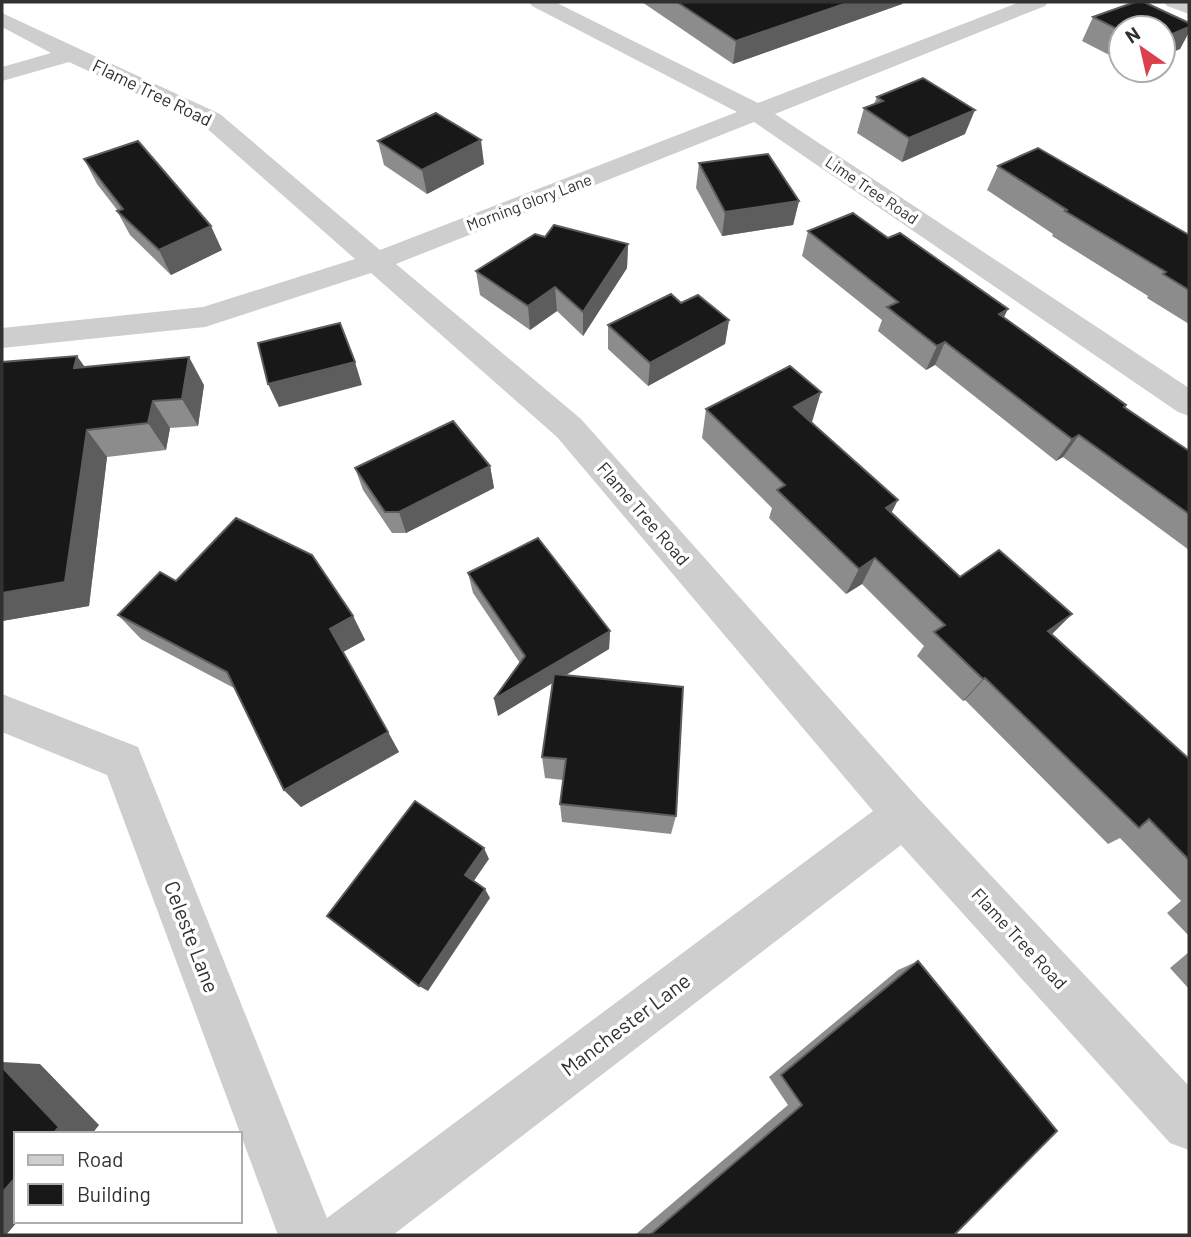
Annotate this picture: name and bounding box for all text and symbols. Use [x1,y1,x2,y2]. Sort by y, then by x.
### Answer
north arrow [1107,14,1177,84]
text: N [1121,21,1144,48]
street label: Flame Tree Road [89,54,216,130]
street label: Lime Tree Road [822,152,922,228]
street label: Morning Glory Lane [464,169,594,234]
street label: Flame Tree Road [593,457,695,570]
street label: Celeste Lane [160,877,225,996]
street label: Flame Tree Road [967,883,1072,993]
street label: Manchester Lane [555,967,695,1081]
legend [14,1132,242,1223]
text: Road [77,1146,123,1171]
text: Building [77,1181,151,1206]

